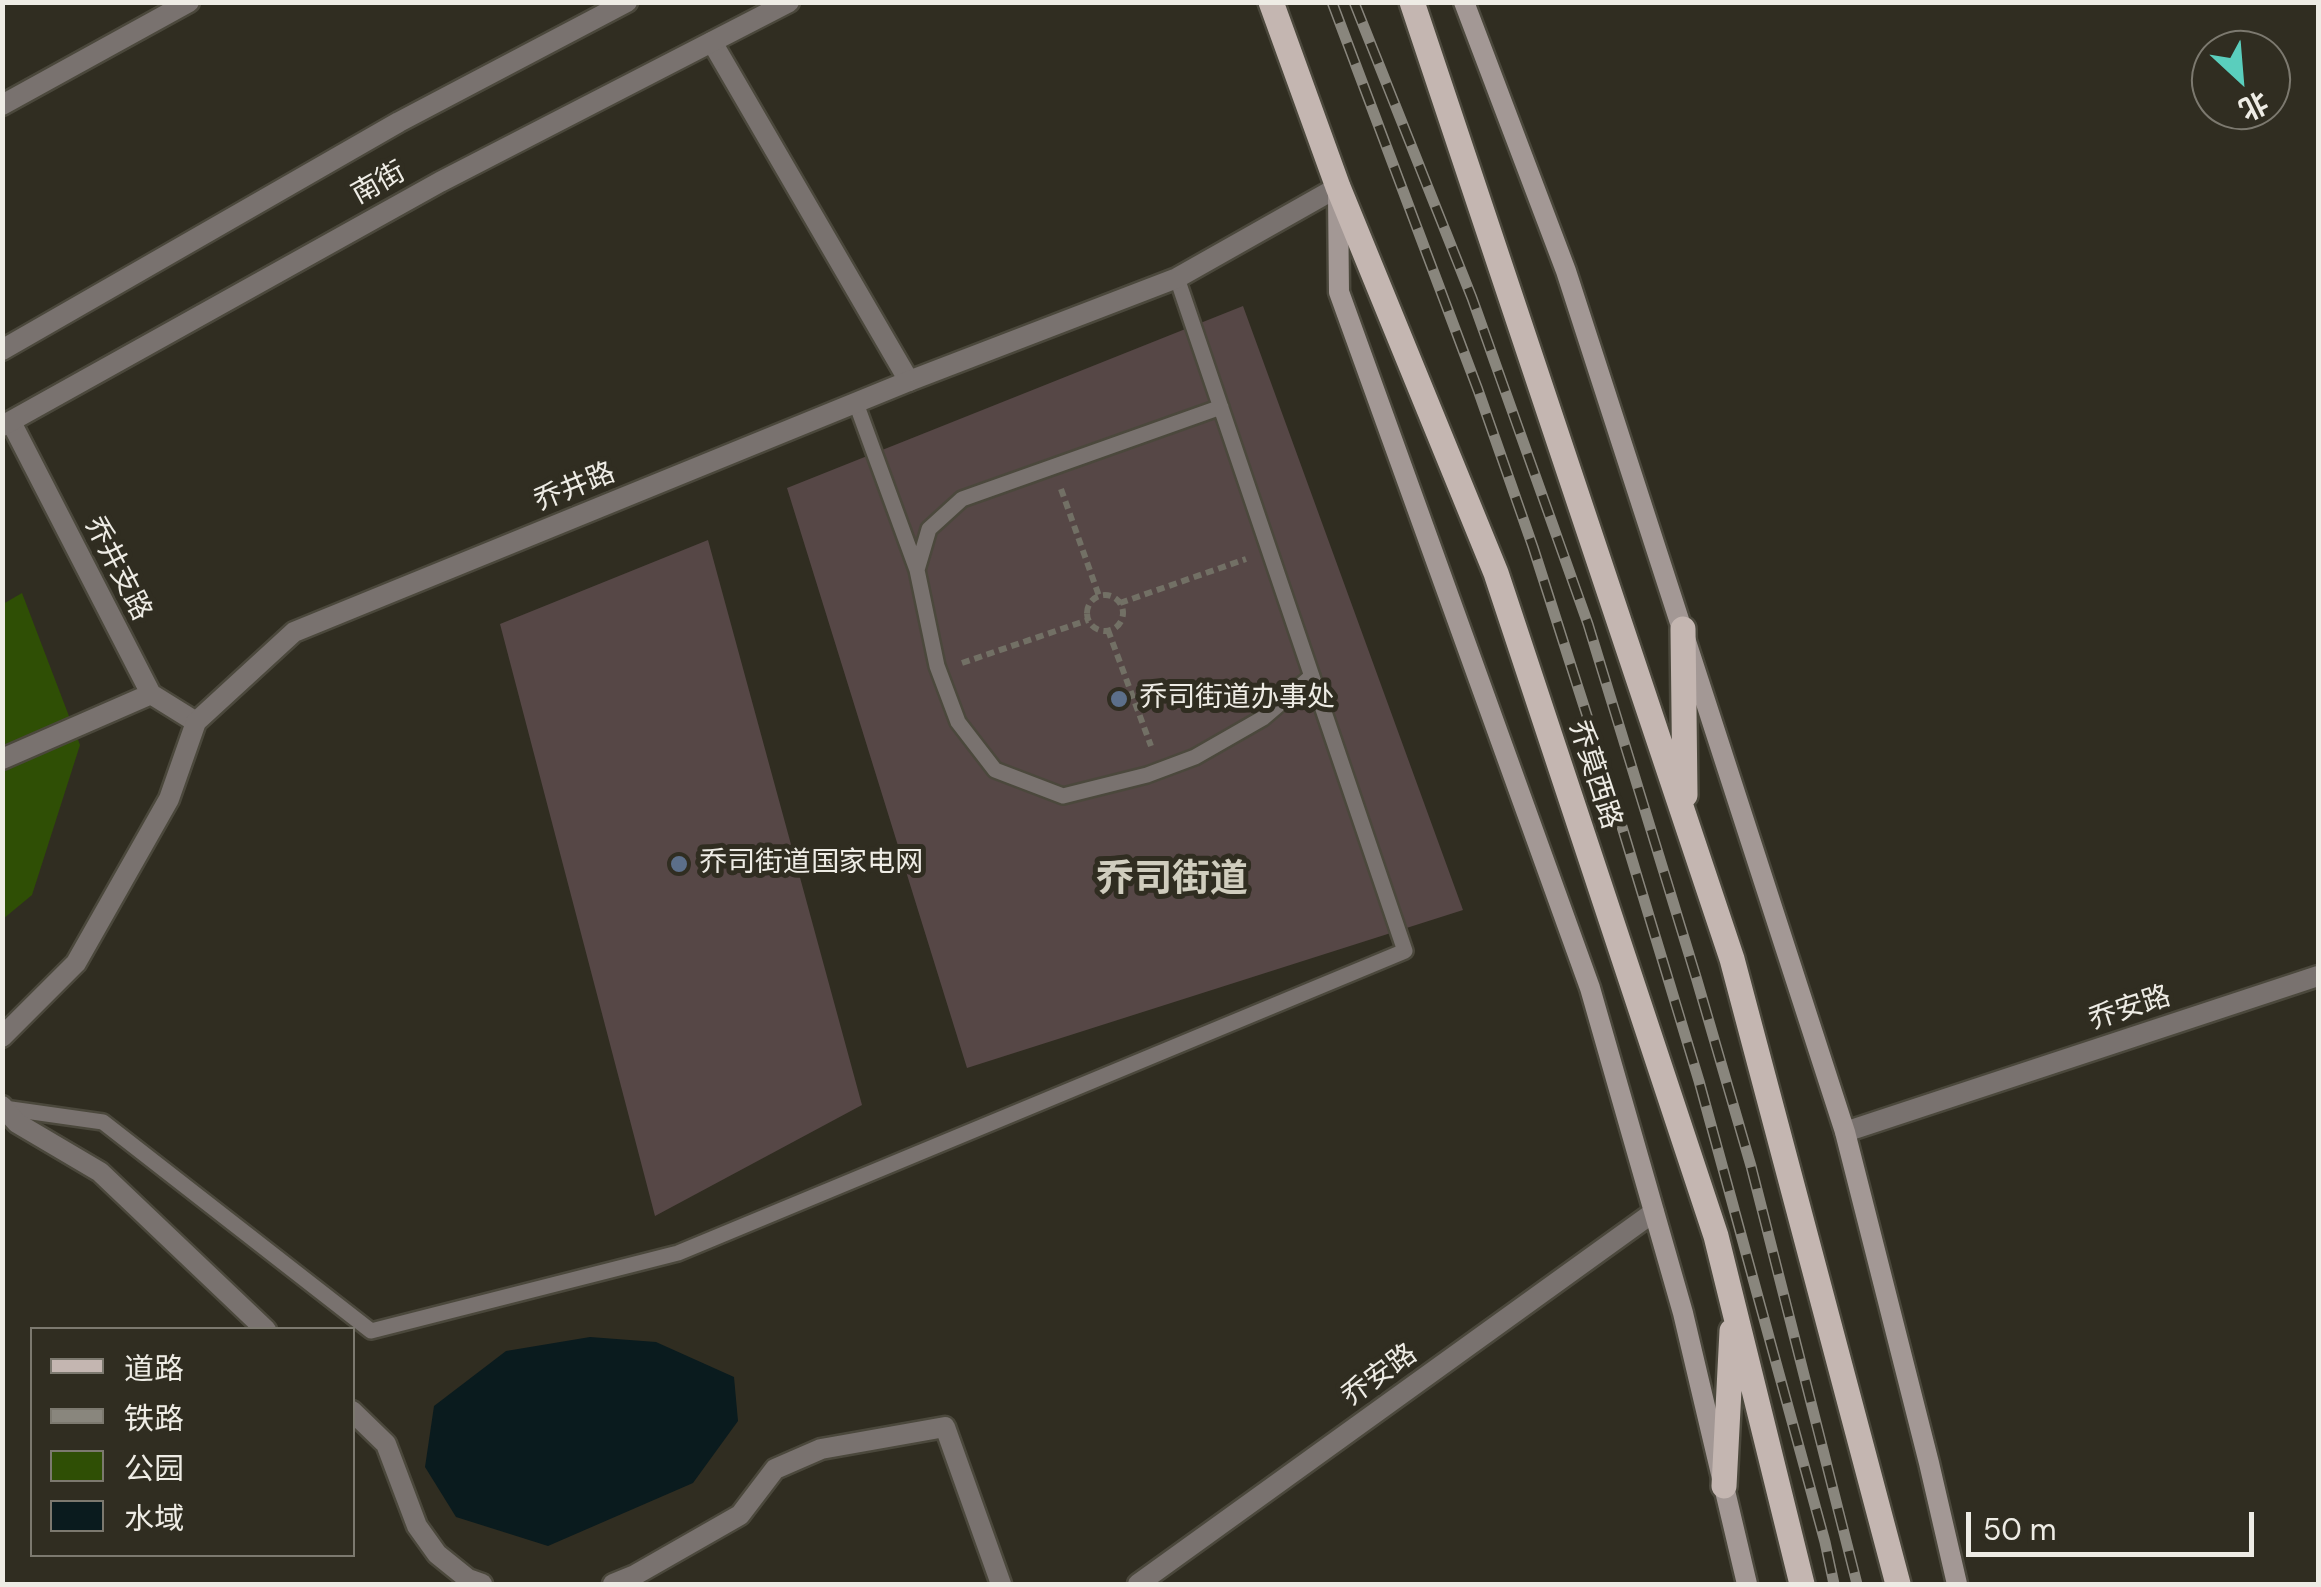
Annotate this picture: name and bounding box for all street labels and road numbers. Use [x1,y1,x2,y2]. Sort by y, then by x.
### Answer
street label: 南街 [346,156,412,212]
street label: 乔井路 [530,457,620,519]
street label: 乔井支路 [77,511,157,627]
street label: 乔莫西路 [1561,717,1627,833]
street label: 乔安路 [2085,980,2175,1038]
street label: 乔安路 [1336,1338,1424,1414]

